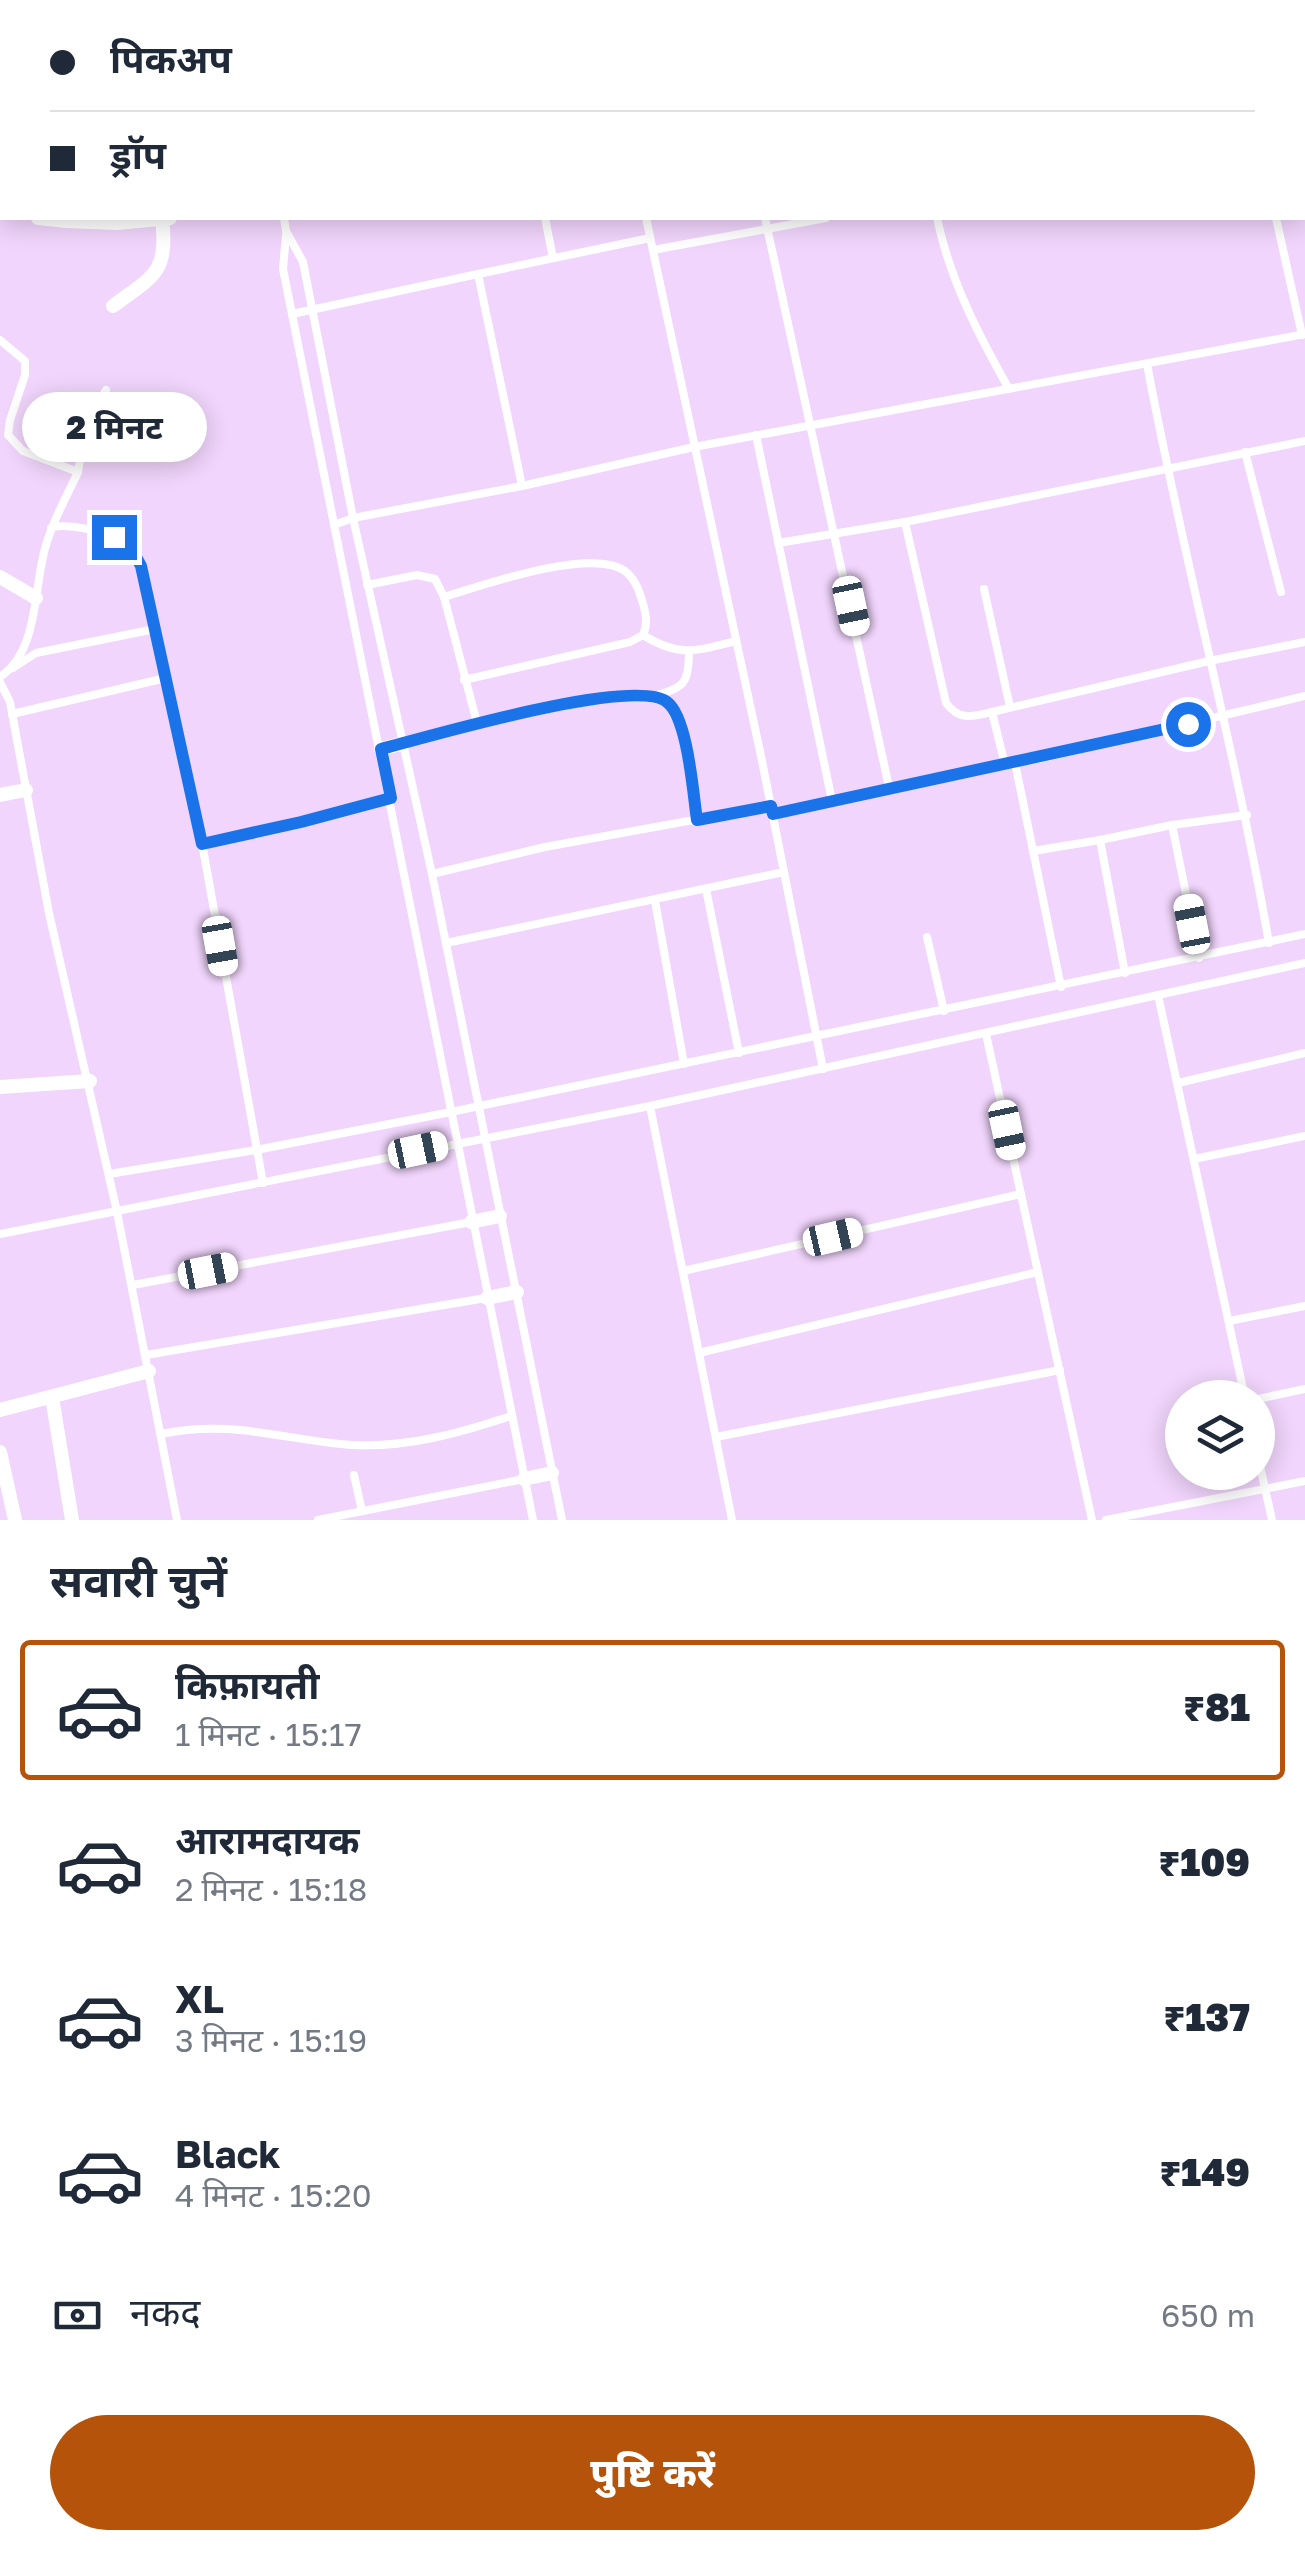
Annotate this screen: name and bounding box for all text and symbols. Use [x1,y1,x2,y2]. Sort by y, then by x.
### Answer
text: पिकअप [110,36,232,81]
text: ड्रॉप [110,132,166,177]
callout: 2 मिनट [22,392,206,462]
text: 2 मिनट [66,408,163,446]
route end [92,515,137,560]
car [830,574,872,638]
route start [1166,702,1211,747]
car [1172,892,1212,956]
car [200,914,240,978]
car [986,1098,1028,1162]
car [386,1129,450,1171]
car [800,1216,866,1258]
car [176,1251,240,1291]
map controls [1165,1380,1275,1490]
button: layers [1165,1380,1275,1490]
text: सवारी चुनें [50,1553,227,1607]
text: किफ़ायती [175,1662,319,1707]
icon: car [55,1665,145,1755]
text: ₹81 [1183,1684,1250,1729]
text: 1 मिनट · 15:17 [175,1715,362,1753]
text: आरामदायक [175,1817,359,1862]
icon: car [55,1820,145,1910]
text: ₹109 [1158,1839,1250,1884]
text: 2 मिनट · 15:18 [175,1870,367,1908]
icon: car [55,1975,145,2065]
text: XL [175,1976,224,2021]
text: ₹137 [1163,1994,1250,2039]
text: 3 मिनट · 15:19 [175,2021,367,2059]
icon: car [55,2130,145,2220]
text: Black [175,2131,280,2176]
text: ₹149 [1159,2149,1250,2194]
text: 4 मिनट · 15:20 [175,2176,372,2214]
icon: cash [50,2288,105,2343]
text: नकद [130,2289,200,2334]
text: 650 m [1161,2296,1255,2334]
button: पुष्टि करें [50,2415,1255,2530]

